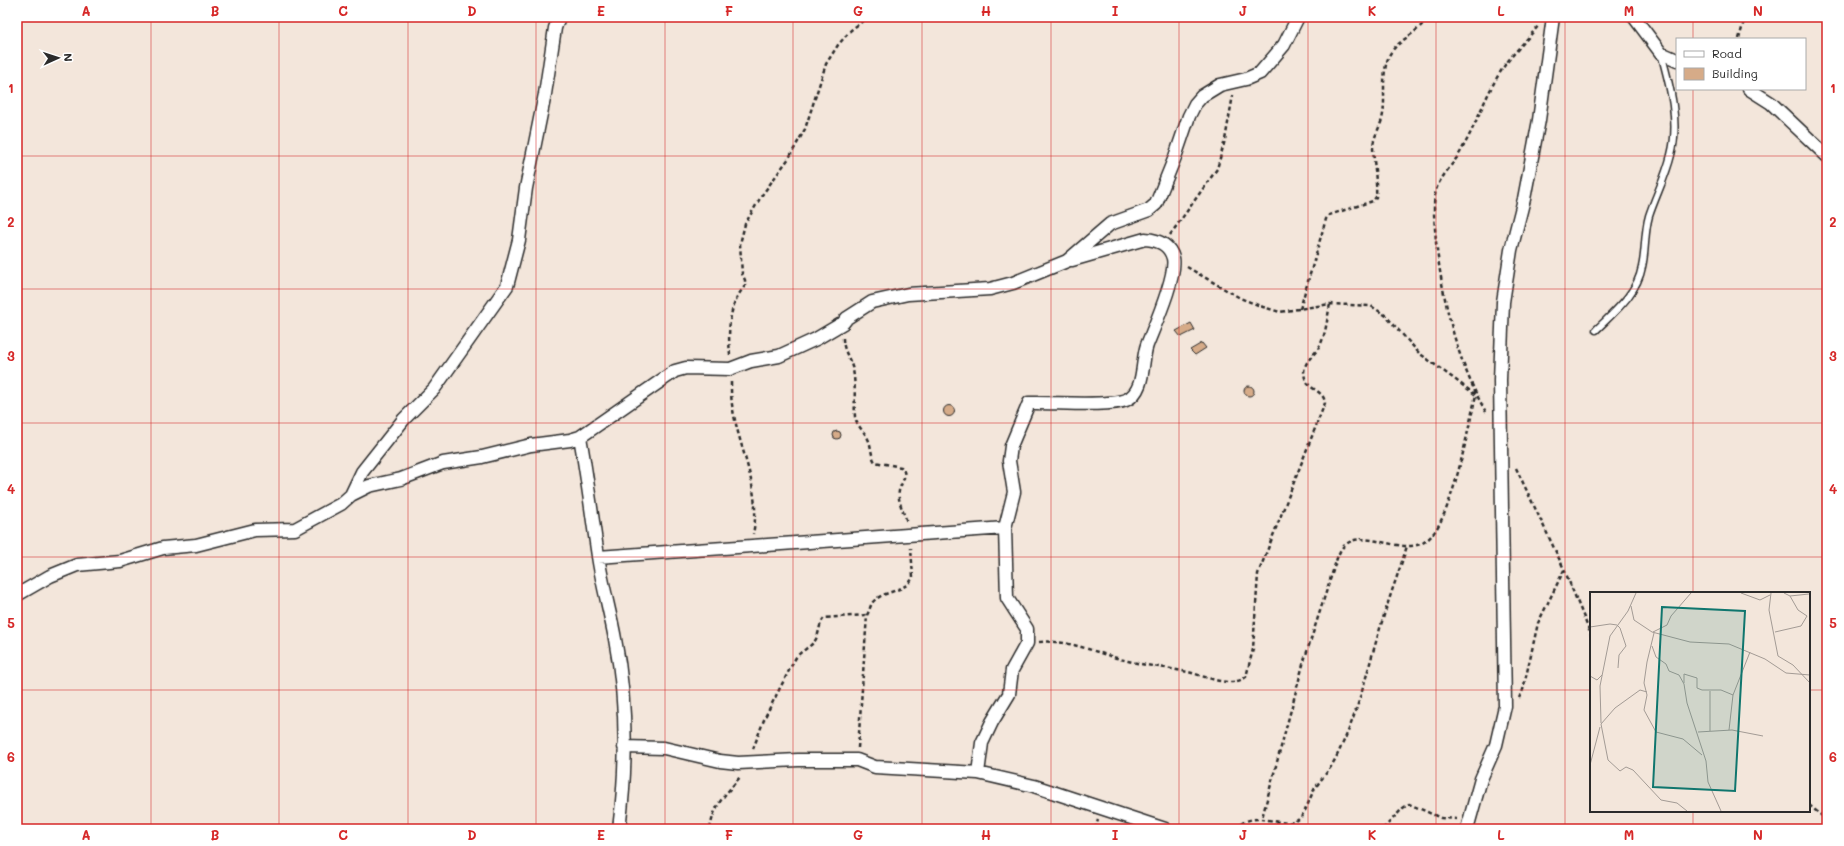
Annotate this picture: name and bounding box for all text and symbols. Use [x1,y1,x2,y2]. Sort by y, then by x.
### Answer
text: A [81,2,91,19]
text: B [211,2,220,19]
text: C [338,2,348,19]
text: D [467,2,477,19]
text: E [597,2,605,19]
text: F [725,2,733,19]
text: G [853,2,863,19]
text: H [981,2,991,19]
text: I [1112,2,1119,19]
text: J [1239,2,1247,19]
text: K [1368,2,1377,19]
text: L [1497,2,1505,19]
text: M [1624,2,1634,19]
text: N [1753,2,1763,19]
north arrow [38,38,78,78]
legend [1676,38,1806,90]
text: Road [1712,45,1742,61]
text: N [61,53,76,62]
text: Building [1712,65,1758,81]
text: 1 [8,79,14,96]
text: 1 [1830,79,1836,96]
text: 2 [7,213,15,230]
text: 2 [1829,213,1837,230]
text: 3 [7,347,15,364]
text: 3 [1829,347,1837,364]
text: 4 [7,480,15,497]
text: 4 [1829,480,1837,497]
inset map [1590,592,1810,812]
text: 5 [7,614,15,631]
text: 5 [1829,614,1837,631]
text: 6 [7,748,15,765]
text: 6 [1829,748,1837,765]
text: A [81,826,91,843]
text: B [211,826,220,843]
text: C [338,826,348,843]
text: D [467,826,477,843]
text: E [597,826,605,843]
text: F [725,826,733,843]
text: G [853,826,863,843]
text: H [981,826,991,843]
text: I [1112,826,1119,843]
text: J [1239,826,1247,843]
text: K [1368,826,1377,843]
text: L [1497,826,1505,843]
text: M [1624,826,1634,843]
text: N [1753,826,1763,843]

